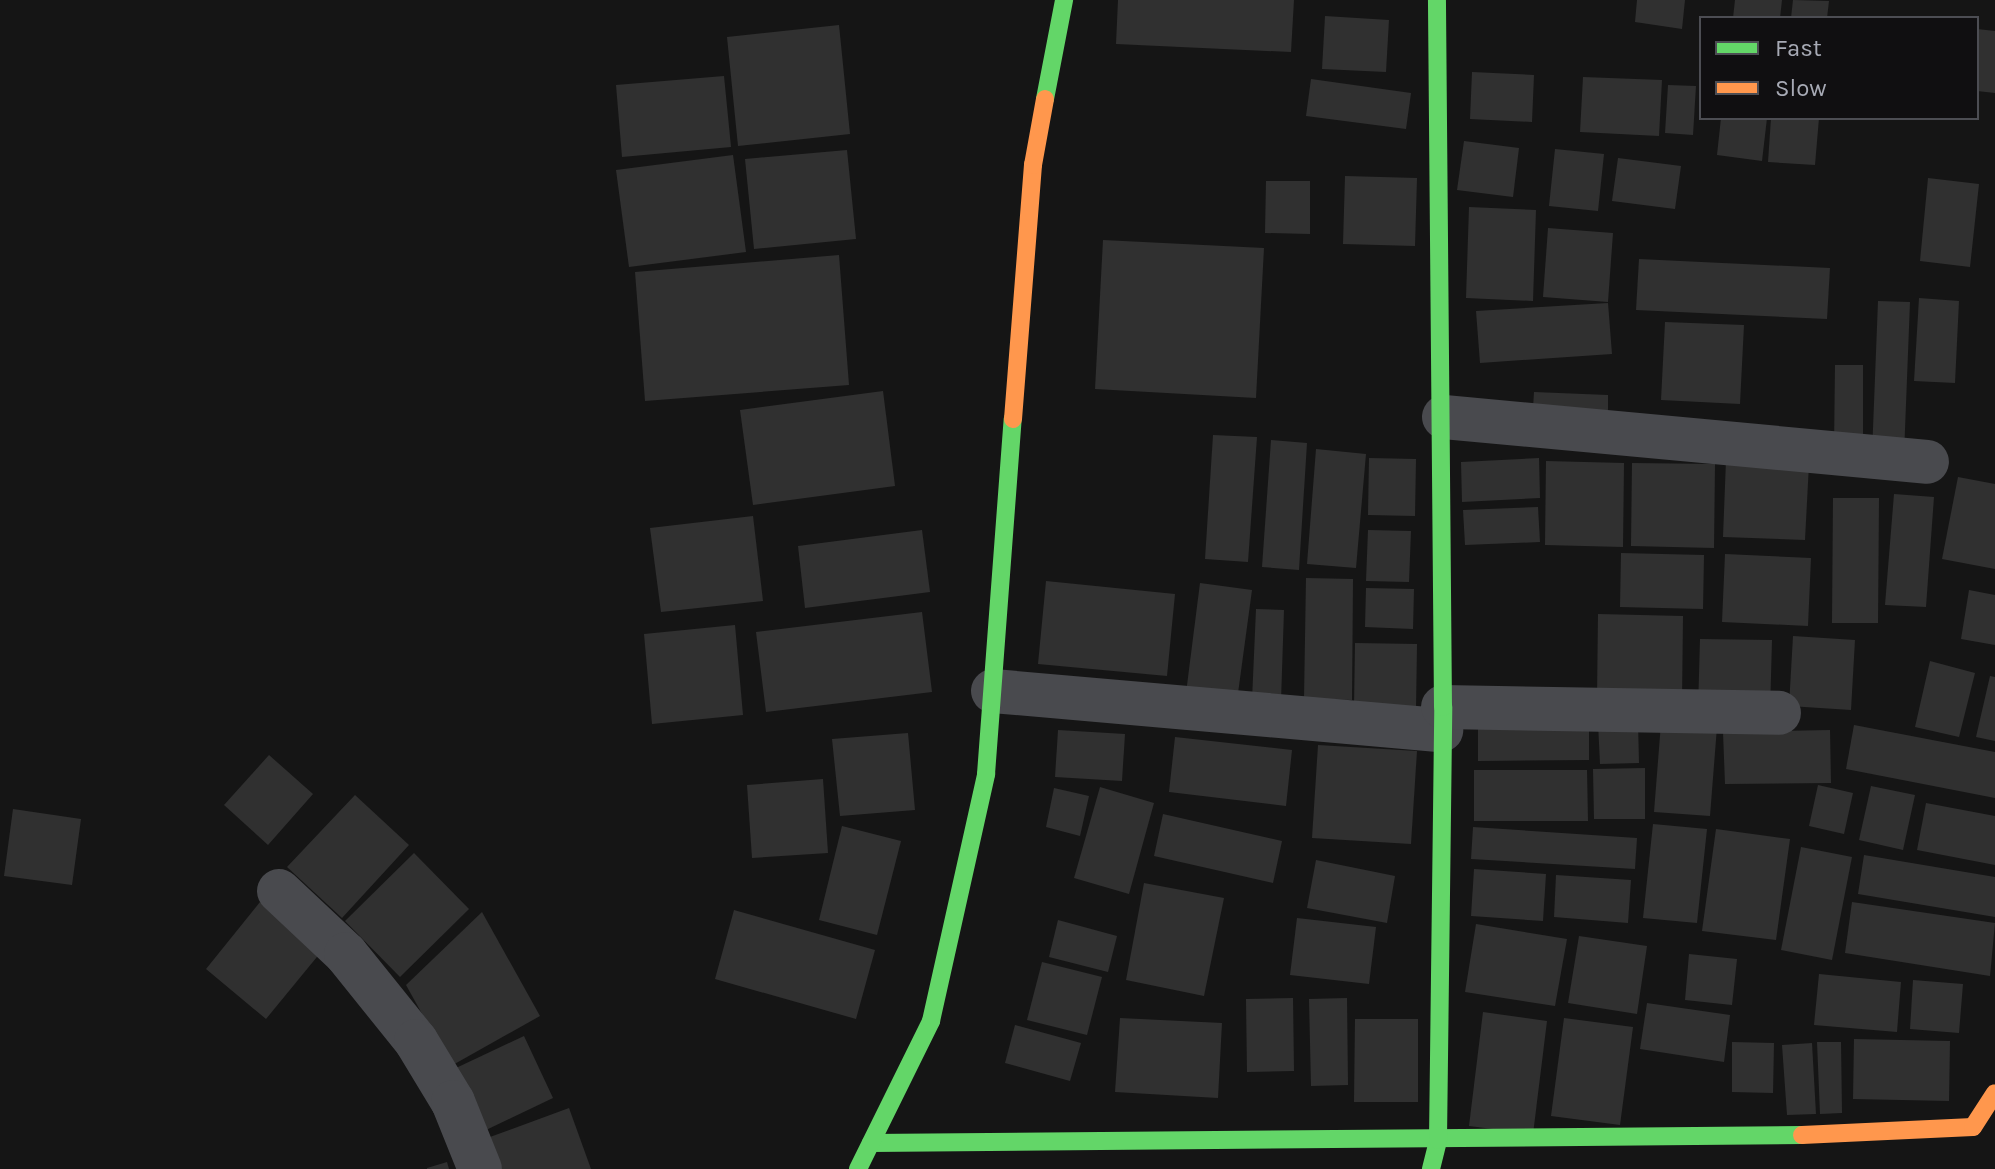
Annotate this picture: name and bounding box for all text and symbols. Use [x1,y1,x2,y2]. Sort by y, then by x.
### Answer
legend [1699,16,1979,120]
text: Fast [1775,34,1822,62]
text: Slow [1775,74,1827,102]

